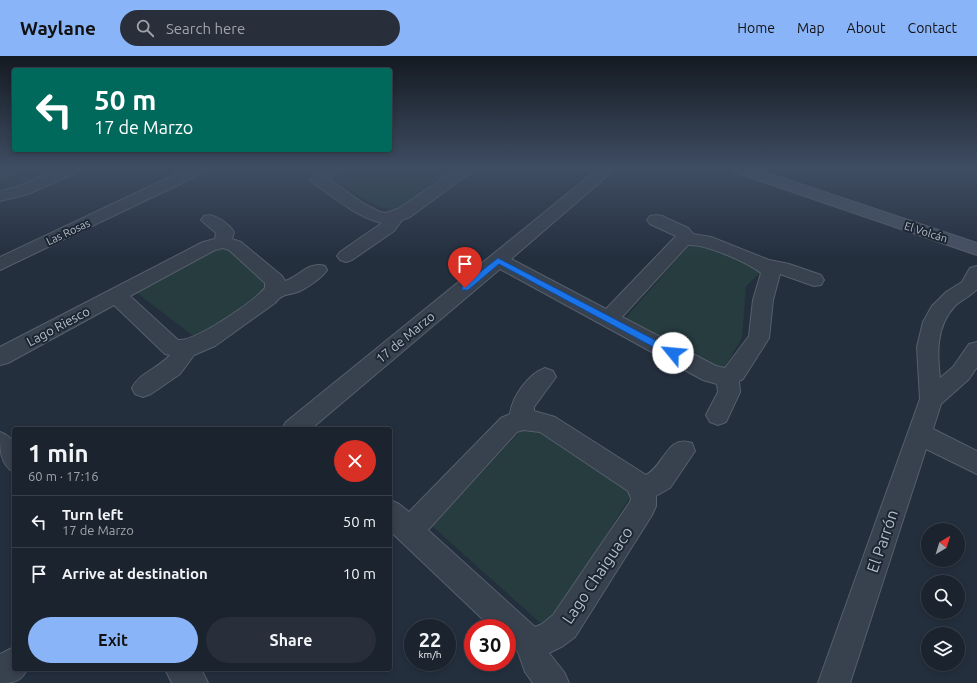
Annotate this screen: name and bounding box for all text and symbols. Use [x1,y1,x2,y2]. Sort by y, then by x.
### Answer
search box [120,10,400,46]
text: Waylane [20,17,96,39]
icon: search [134,17,156,39]
text: Search here [166,20,245,37]
text: Home [737,20,775,36]
text: Map [797,20,825,36]
text: About [847,20,886,36]
text: Contact [908,20,957,36]
icon: left [28,84,80,136]
text: 50 m [94,84,156,115]
text: 17 de Marzo [94,117,193,137]
street label: Las Rosas [44,217,92,247]
street label: El Volcán [903,219,949,245]
pin [448,247,482,288]
icon: arrive [454,253,476,275]
street label: Lago Riesco [24,304,92,348]
street label: 17 de Marzo [373,309,437,365]
position arrow [652,332,694,374]
text: 1 min [28,440,89,467]
button: close [334,440,376,482]
text: 60 m · 17:16 [28,469,99,483]
text: Turn left [62,506,123,523]
street label: El Parrón [863,507,901,575]
icon: left [28,511,50,533]
text: 50 m [343,513,376,530]
text: 17 de Marzo [62,523,134,537]
street label: Lago Chaiguaco [558,523,636,627]
north arrow [921,523,965,567]
map controls [921,523,965,671]
icon: arrive [28,563,50,585]
text: Arrive at destination [62,565,208,582]
text: 10 m [343,565,376,582]
button: search [921,575,965,619]
button: Exit [28,617,198,663]
button: Share [206,617,376,663]
speed limit sign: 30 [464,619,516,671]
button: layers [921,627,965,671]
text: 22 [419,628,441,651]
text: km/h [418,649,442,660]

